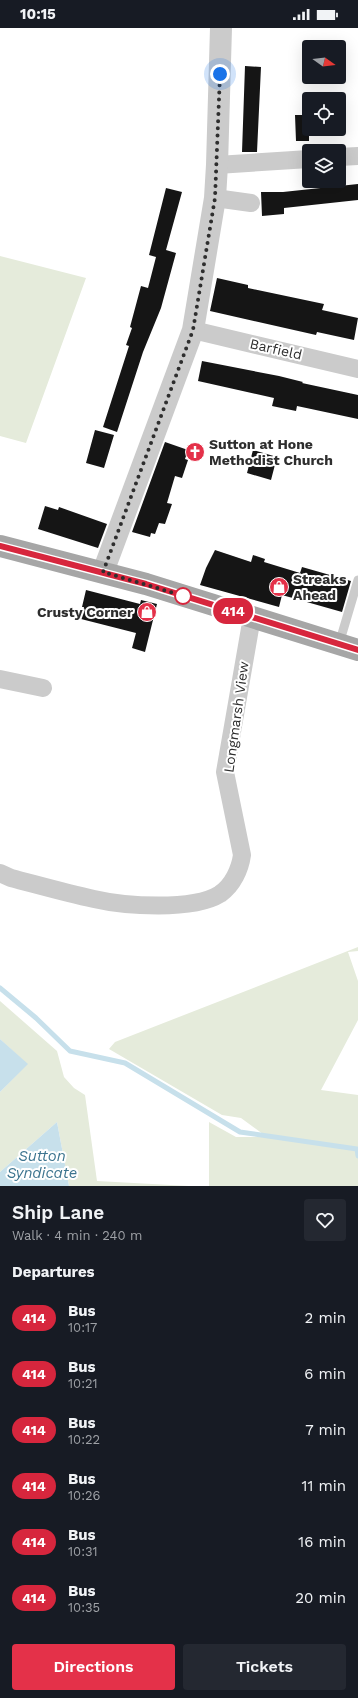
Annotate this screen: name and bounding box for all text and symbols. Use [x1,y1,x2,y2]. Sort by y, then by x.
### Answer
text: 10:15 [20,5,56,23]
north arrow [302,40,346,84]
map controls [302,40,346,188]
your location [210,64,230,84]
button: locate [302,92,346,136]
button: layers [302,144,346,188]
street label: Barfield [248,335,304,363]
place label: Sutton at Hone Methodist Church [209,436,333,468]
church icon: Sutton at Hone Methodist Church [184,441,206,463]
place label: Streaks Ahead [293,571,347,603]
shop icon: Streaks Ahead [268,576,290,598]
unlabelled marker [174,587,192,605]
line badge: 414 [210,598,256,624]
shop icon: Crusty Corner [136,601,158,623]
text: 414 [221,603,245,619]
place label: Crusty Corner [37,604,133,620]
street label: Longmarsh View [220,660,252,774]
water label: Sutton Syndicate [7,1147,77,1182]
button: heart [304,1199,346,1241]
text: Ship Lane [12,1201,104,1224]
text: Walk · 4 min · 240 m [12,1228,142,1243]
text: Departures [12,1263,95,1281]
text: Bus [68,1302,96,1320]
text: 2 min [305,1309,346,1327]
text: 414 [22,1310,46,1326]
text: 10:17 [68,1320,97,1335]
text: Bus [68,1358,96,1376]
text: 6 min [304,1365,346,1383]
text: 414 [22,1366,46,1382]
text: 10:21 [68,1376,98,1391]
text: Bus [68,1414,96,1432]
text: 7 min [305,1421,346,1439]
text: 414 [22,1422,46,1438]
text: 10:22 [68,1432,100,1447]
text: Bus [68,1470,96,1488]
text: 11 min [302,1477,346,1495]
text: 414 [22,1478,46,1494]
text: 10:26 [68,1488,101,1503]
text: Bus [68,1526,96,1544]
text: 16 min [298,1533,346,1551]
text: 414 [22,1534,46,1550]
text: 10:31 [68,1544,98,1559]
text: Bus [68,1582,96,1600]
text: 20 min [295,1589,346,1607]
text: 414 [22,1590,46,1606]
text: 10:35 [68,1600,100,1615]
button: Directions [12,1644,175,1690]
button: Tickets [183,1644,346,1690]

